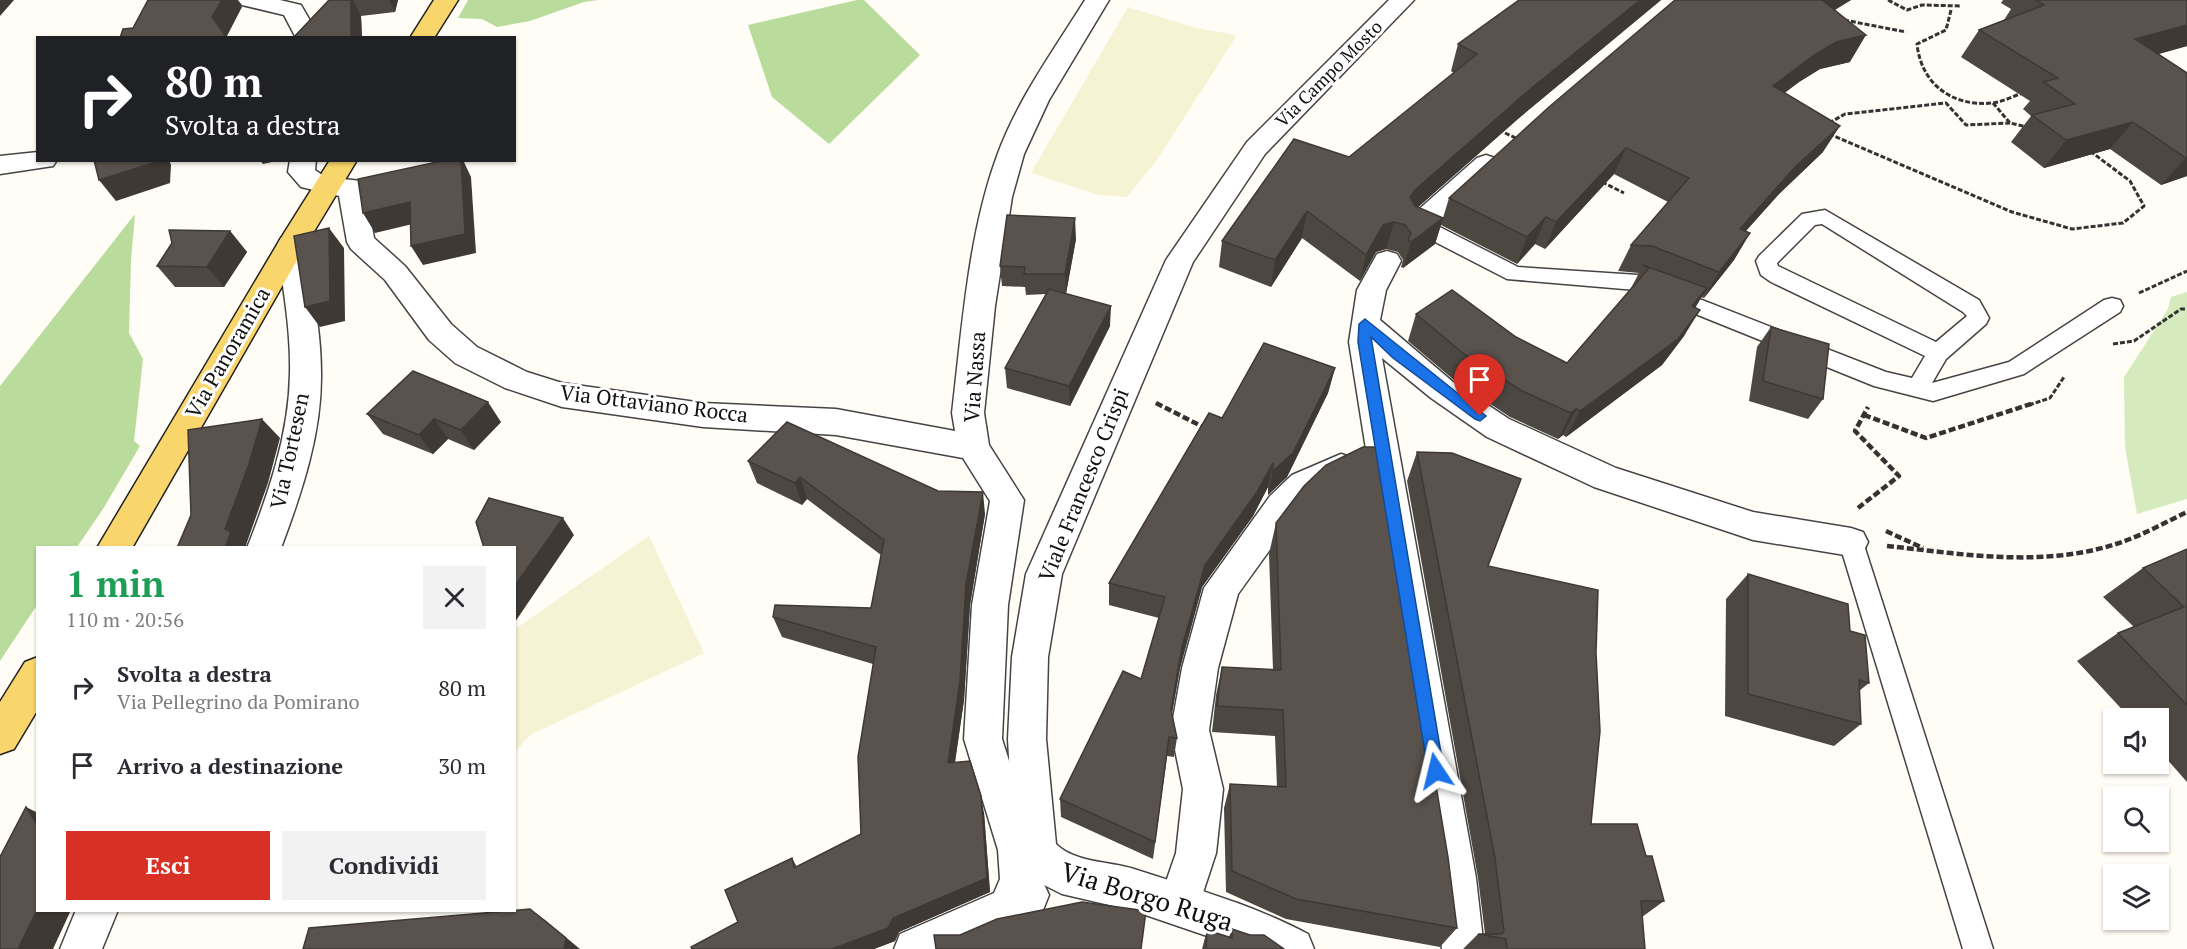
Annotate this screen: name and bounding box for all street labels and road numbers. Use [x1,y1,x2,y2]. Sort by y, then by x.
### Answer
street label: Via Campo Mosto [1270,15,1387,132]
street label: Via Panoramica [178,281,276,423]
street label: Via Nassa [957,330,991,423]
street label: Via Ottaviano Rocca [558,378,750,428]
street label: Viale Francesco Crispi [1031,384,1135,585]
street label: Via Tortesen [263,390,315,512]
street label: Via Borgo Ruga [1057,854,1237,938]

